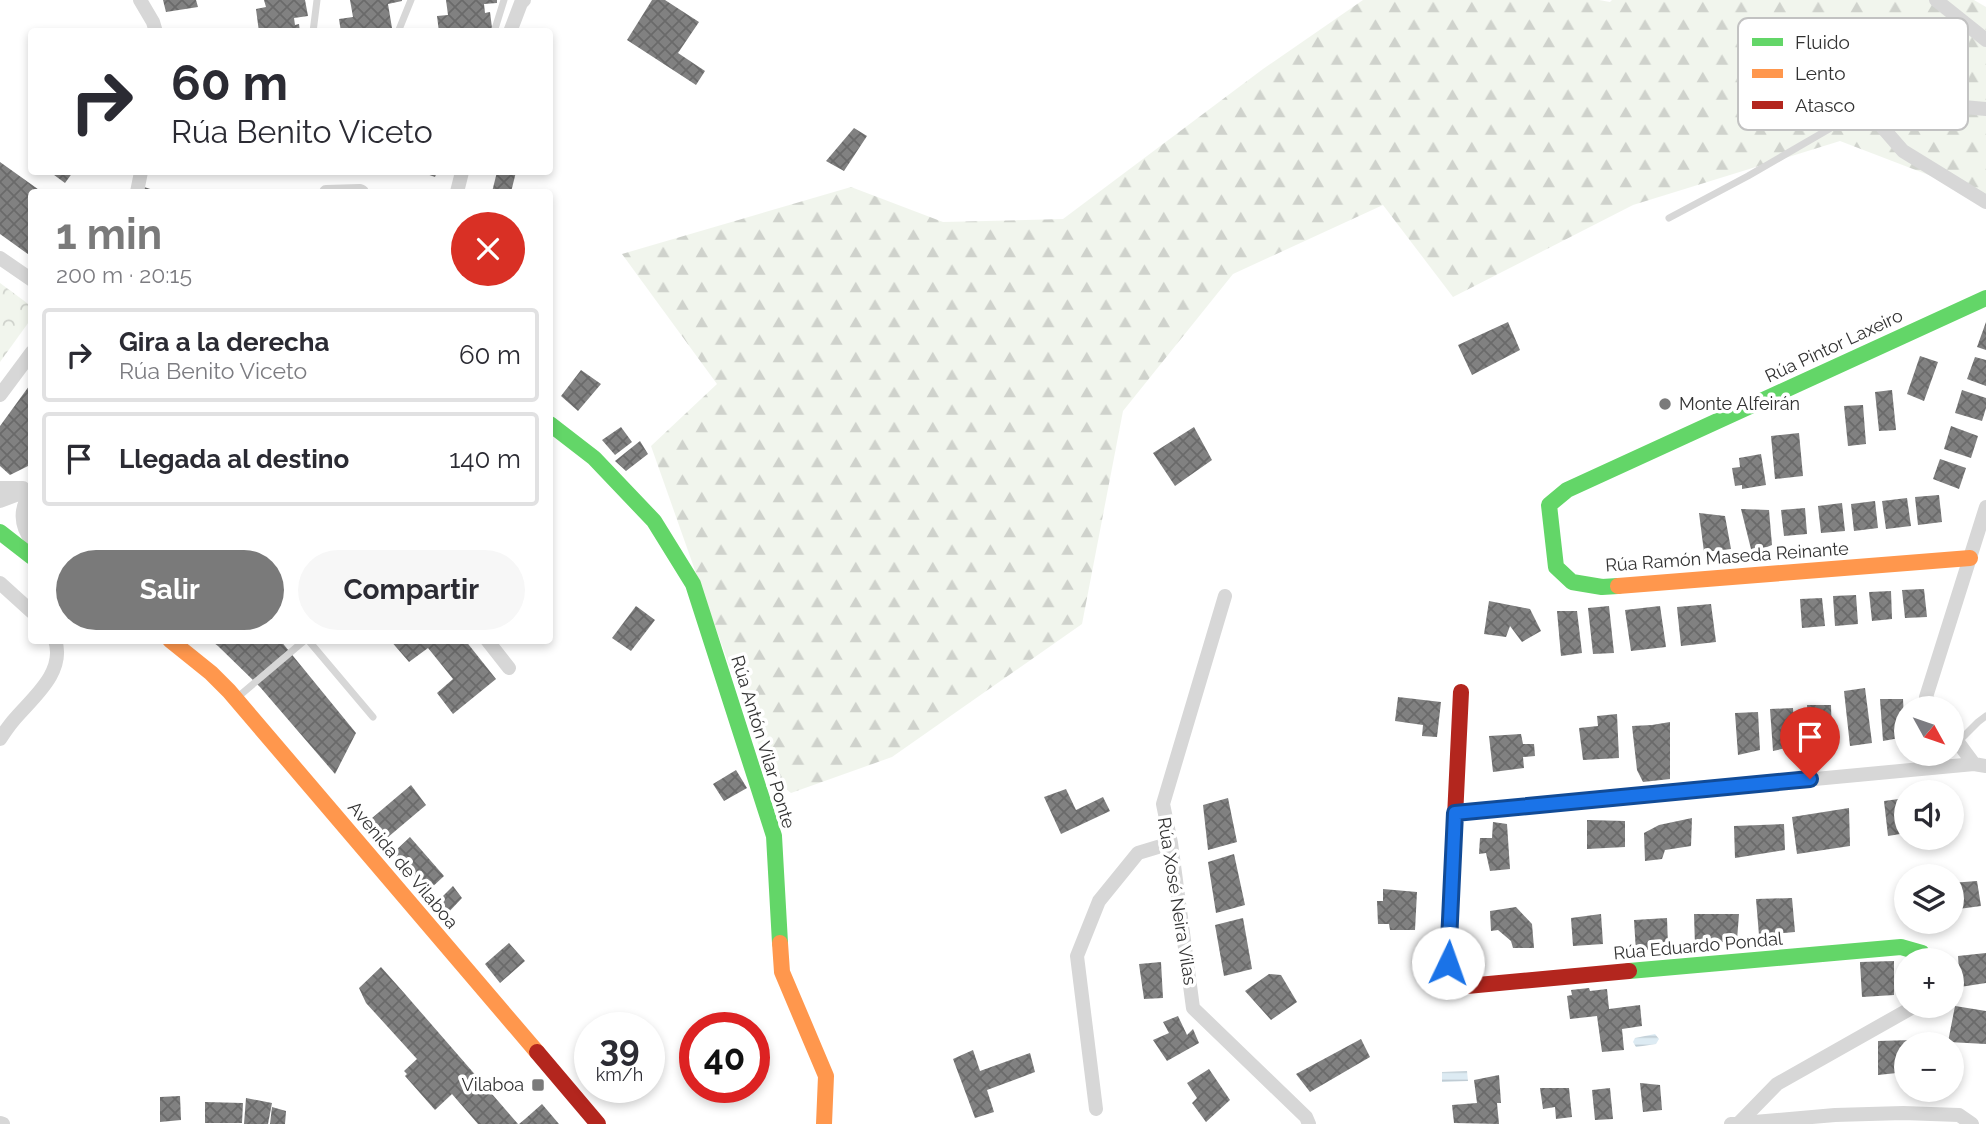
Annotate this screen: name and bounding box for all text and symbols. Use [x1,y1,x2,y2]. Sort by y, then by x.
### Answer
legend [1738,18,1968,130]
text: Fluido [1795,31,1850,53]
text: 60 m [171,54,288,111]
icon: right [56,56,147,147]
text: Lento [1795,62,1846,84]
text: Atasco [1795,94,1855,116]
text: Rúa Benito Viceto [171,113,433,150]
text: 1 min [56,210,162,259]
button: close [451,212,525,286]
text: 200 m · 20:15 [56,261,192,288]
street label: Rúa Pintor Laxeiro [1762,304,1906,387]
text: Gira a la derecha [119,327,329,357]
icon: right [60,336,98,374]
text: 60 m [459,340,521,370]
text: Rúa Benito Viceto [119,357,307,384]
place label: Monte Alfeirán [1679,393,1800,414]
marker: Monte Alfeirán [1657,396,1673,412]
icon: arrive [60,440,98,478]
text: Llegada al destino [119,444,349,474]
text: 140 m [449,444,521,474]
street label: Rúa Ramón Maseda Reinante [1605,537,1850,575]
button: Salir [56,550,284,630]
button: Compartir [298,550,525,630]
street label: Rúa Antón Vilar Ponte [727,653,800,831]
north arrow [1894,696,1964,766]
map controls [1894,696,1964,1102]
pin [1780,707,1840,779]
icon: arrive [1791,718,1829,756]
button: sound [1894,780,1964,850]
street label: Avenida de Vilaboa [344,797,463,933]
street label: Rúa Xosé Neira Vilas [1154,816,1201,987]
button: layers [1894,864,1964,934]
position arrow [1411,926,1485,1000]
street label: Rúa Eduardo Pondal [1612,928,1784,963]
button: + [1894,948,1964,1018]
speed limit sign: 40 [679,1012,770,1103]
text: 39 [599,1028,640,1069]
button: − [1894,1032,1964,1102]
text: km/h [596,1064,643,1085]
place label: Vilaboa [462,1074,524,1095]
marker: Vilaboa [530,1077,546,1093]

